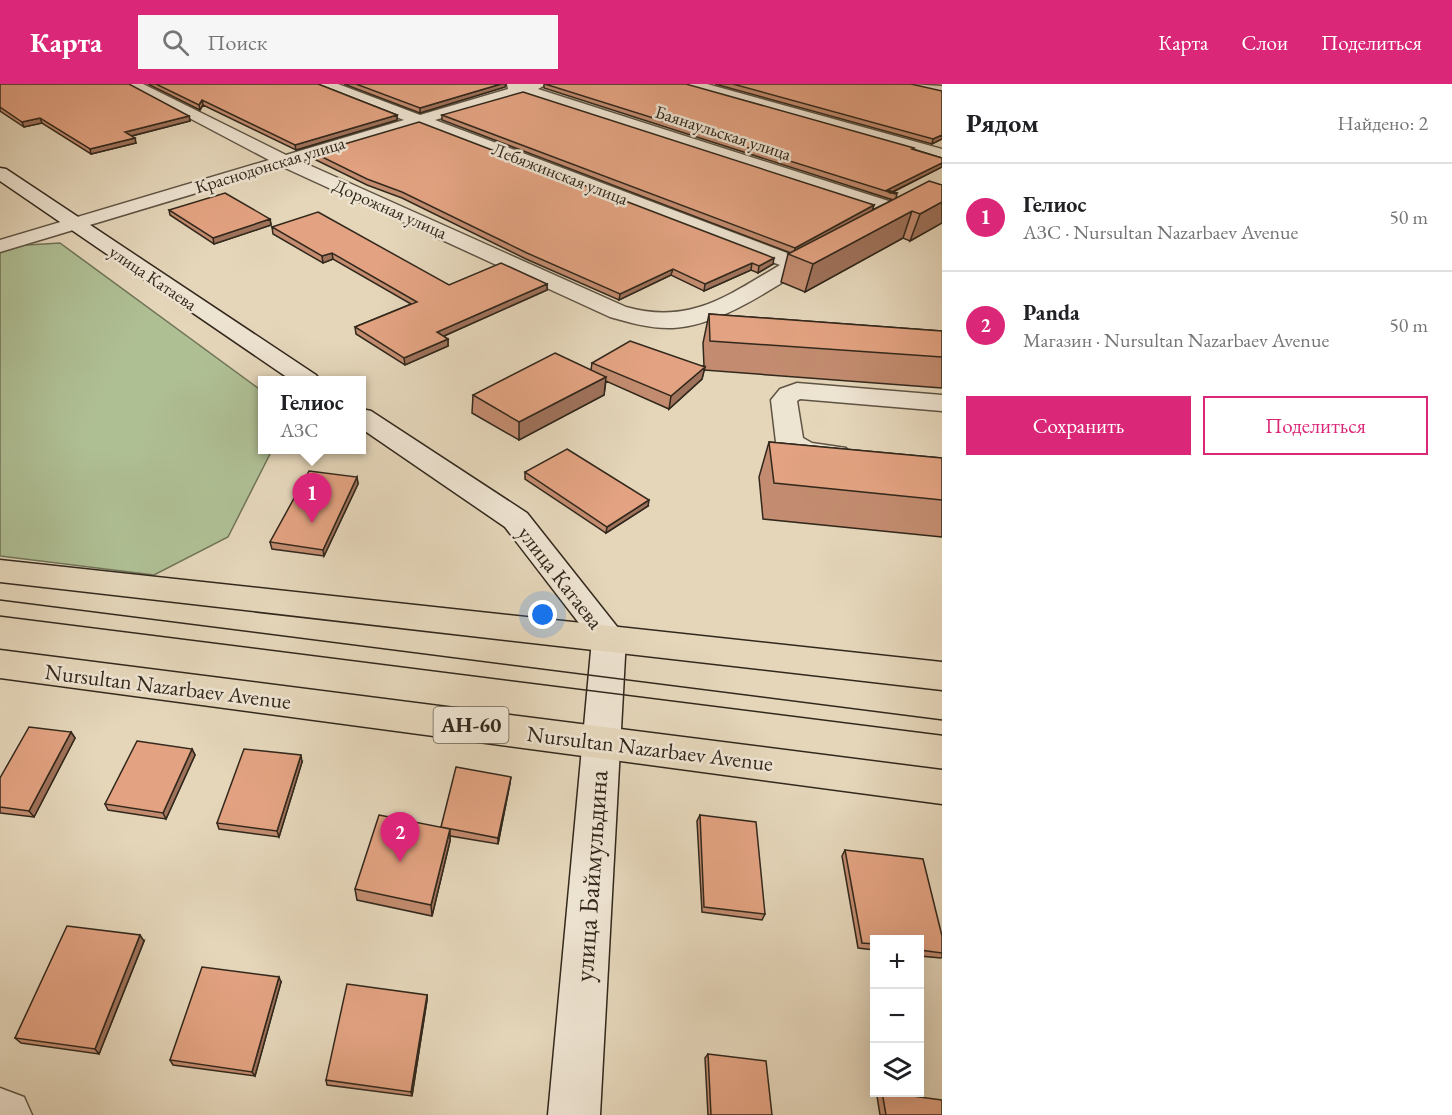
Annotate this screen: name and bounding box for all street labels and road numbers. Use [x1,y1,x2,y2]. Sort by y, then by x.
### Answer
street label: Баянаульская улица [652,100,795,166]
street label: Краснодонская улица [192,131,348,198]
street label: Лебяжинская улица [489,137,632,210]
street label: Дорожная улица [330,173,451,244]
street label: улица Катаева [105,240,202,316]
street label: улица Катаева [511,520,610,635]
street label: Nursultan Nazarbaev Avenue [43,657,293,716]
road number: АН-60 [434,707,508,743]
street label: Nursultan Nazarbaev Avenue [525,719,775,778]
street label: улица Баймульдина [566,769,615,983]

